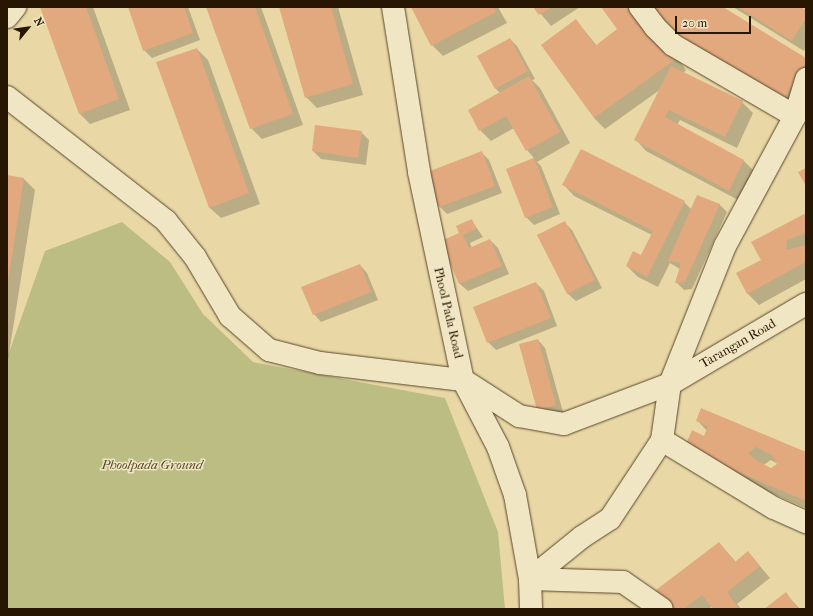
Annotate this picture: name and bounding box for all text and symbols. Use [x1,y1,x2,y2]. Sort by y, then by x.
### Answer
north arrow [8,8,48,48]
scale bar [677,8,753,34]
text: N [31,15,47,29]
text: 20 m [682,16,707,30]
street label: Phool Pada Road [430,266,466,360]
street label: Tarangan Road [697,316,779,372]
park label: Phoolpada Ground [101,457,203,473]

